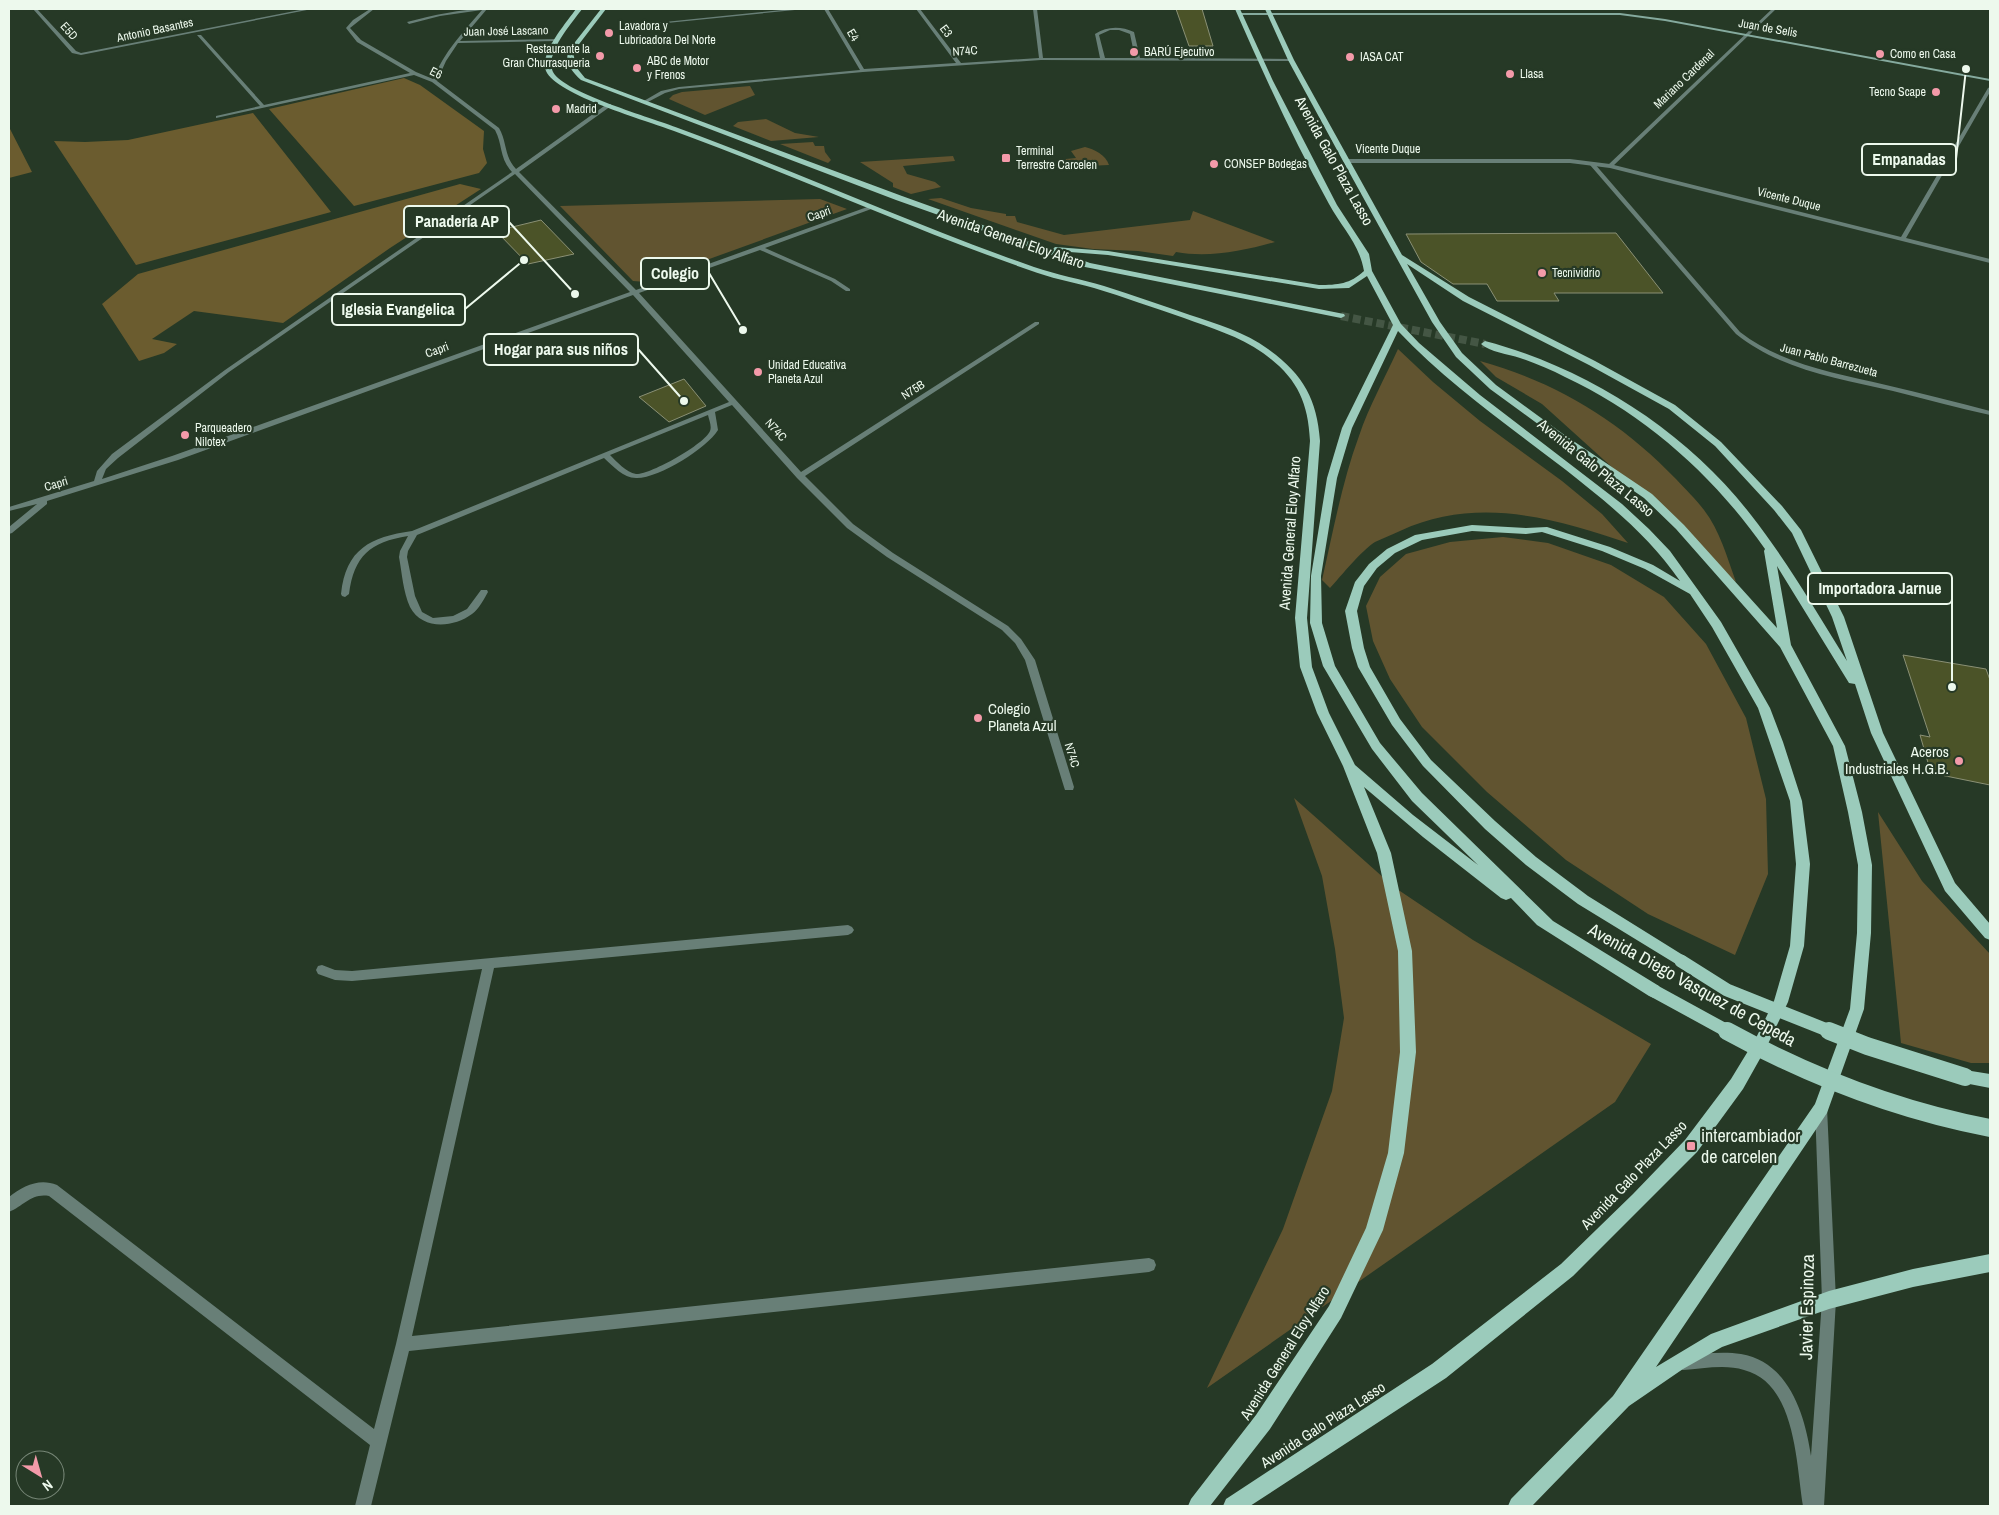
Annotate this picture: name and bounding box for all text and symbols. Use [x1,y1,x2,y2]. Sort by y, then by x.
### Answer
street label: Antonio Basantes [114,14,195,46]
street label: Juan de Selis [1737,15,1799,41]
place label: Lavadora y Lubricadora Del Norte [619,18,716,48]
street label: E5D [57,19,81,43]
street label: E3 [936,21,956,41]
street label: Juan José Lascano [463,22,549,40]
street label: E4 [843,26,863,45]
marker: Lavadora y Lubricadora Del Norte [603,27,615,39]
place label: Restaurante la Gran Churrasqueria [502,41,591,71]
street label: N74C [952,42,978,60]
place label: BARÚ Ejecutivo [1144,44,1215,60]
marker: BARÚ Ejecutivo [1128,46,1140,58]
street label: Mariano Cardenal [1650,46,1718,112]
place label: Como en Casa [1890,46,1956,62]
marker: Como en Casa [1874,48,1886,60]
place label: IASA CAT [1360,49,1404,65]
marker: Restaurante la Gran Churrasqueria [594,50,606,62]
marker: IASA CAT [1344,51,1356,63]
place label: ABC de Motor y Frenos [646,53,710,83]
marker: ABC de Motor y Frenos [631,62,643,74]
street label: E6 [427,63,445,83]
place label: Llasa [1520,66,1544,82]
marker: Llasa [1504,68,1516,80]
place label: Tecno Scape [1869,84,1926,100]
marker: Tecno Scape [1930,86,1942,98]
street label: Avenida Galo Plaza Lasso [1290,91,1379,229]
place label: Madrid [566,101,597,117]
marker: Madrid [550,103,562,115]
street label: Vicente Duque [1356,141,1420,157]
place label: Terminal Terrestre Carcelen [1016,143,1097,173]
callout: Empanadas [1862,144,1956,175]
text: Empanadas [1872,148,1946,170]
marker: Terminal Terrestre Carcelen [1000,152,1012,164]
place label: CONSEP Bodegas [1224,156,1307,172]
marker: CONSEP Bodegas [1208,158,1220,170]
street label: Vicente Duque [1756,183,1822,215]
street label: Capri [805,202,833,226]
street label: Avenida General Eloy Alfaro [934,203,1088,274]
callout: Panadería AP [404,206,509,237]
text: Panadería AP [415,210,499,232]
callout: Colegio [641,258,709,289]
text: Colegio [651,262,699,284]
place label: Tecnividrio [1552,265,1600,281]
marker: Tecnividrio [1536,267,1548,279]
callout: Iglesia Evangelica [332,294,465,325]
text: Iglesia Evangelica [341,298,455,320]
callout: Hogar para sus niños [484,334,638,365]
street label: Capri [423,338,451,362]
text: Hogar para sus niños [494,338,628,360]
street label: Juan Pablo Barrezueta [1779,339,1880,381]
place label: Unidad Educativa Planeta Azul [768,357,847,387]
marker: Unidad Educativa Planeta Azul [752,366,764,378]
street label: N75B [898,376,928,403]
street label: Avenida Galo Plaza Lasso [1533,413,1659,521]
street label: N74C [762,415,790,445]
place label: Parqueadero Nilotex [195,420,252,450]
marker: Parqueadero Nilotex [179,429,191,441]
street label: Avenida General Eloy Alfaro [1274,455,1305,612]
street label: Capri [42,473,70,495]
callout: Importadora Jarnue [1808,573,1952,604]
text: Importadora Jarnue [1818,577,1942,599]
place label: Colegio Planeta Azul [988,698,1056,736]
marker: Colegio Planeta Azul [972,712,984,724]
street label: N74C [1061,741,1083,769]
place label: Aceros Industriales H.G.B. [1845,741,1949,779]
marker: Aceros Industriales H.G.B. [1953,755,1965,767]
street label: Avenida Diego Vasquez de Cepeda [1583,916,1801,1052]
street label: Avenida Galo Plaza Lasso [1575,1115,1692,1235]
place label: intercambiador de carcelen [1701,1123,1800,1169]
marker: intercambiador de carcelen [1685,1140,1697,1152]
street label: Javier Espinoza [1793,1254,1820,1360]
street label: Avenida General Eloy Alfaro [1234,1282,1334,1425]
street label: Avenida Galo Plaza Lasso [1255,1376,1389,1473]
north arrow [15,1450,65,1500]
text: N [39,1476,57,1495]

